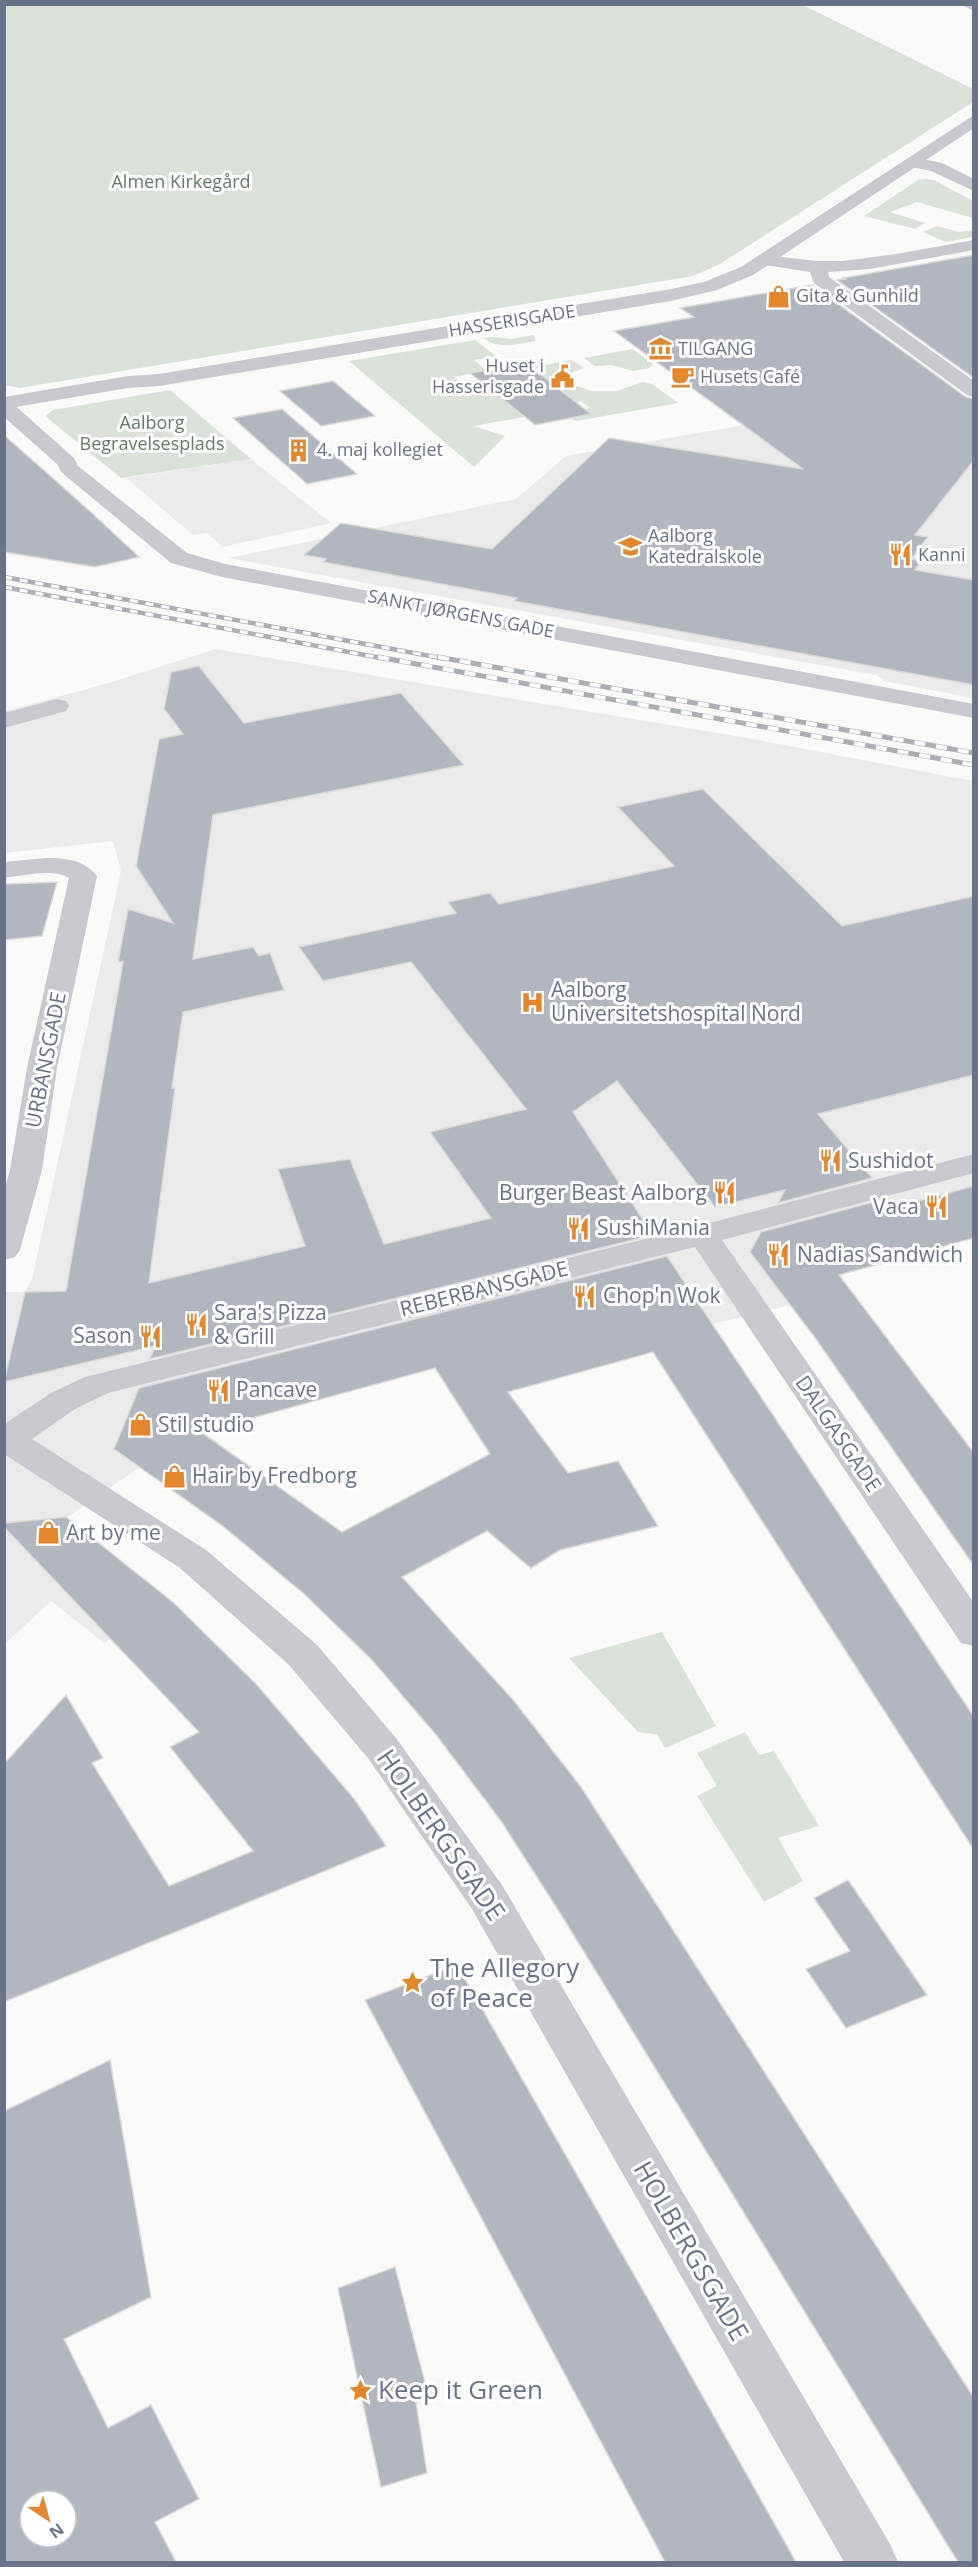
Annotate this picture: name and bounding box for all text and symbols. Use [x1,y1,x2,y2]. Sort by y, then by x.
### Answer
park label: Almen Kirkegård [111,169,251,193]
shop icon: Gita & Gunhild [765,283,791,309]
place label: Gita & Gunhild [796,283,919,307]
street label: HASSERISGADE [447,298,577,342]
museum icon: TILGANG [647,336,673,362]
place label: TILGANG [678,336,753,360]
place label: Huset i Hasserisgade [432,353,544,398]
public building icon: Huset i Hasserisgade [549,363,575,389]
cafe icon: Husets Café [669,364,695,390]
place label: Husets Café [700,364,800,388]
park label: Aalborg Begravelsesplads [80,410,224,455]
building icon: 4. maj kollegiet [286,437,312,463]
place label: 4. maj kollegiet [317,437,443,461]
place label: Aalborg Katedralskole [648,523,762,568]
school or university icon: Aalborg Katedralskole [617,533,643,559]
restaurant icon: Kanni [887,542,913,568]
place label: Kanni [918,542,966,566]
street label: SANKT JØRGENS GADE [366,583,556,643]
place label: Aalborg Universitetshospital Nord [551,975,801,1027]
street label: URBANSGADE [18,989,72,1130]
hospital icon: Aalborg Universitetshospital Nord [520,989,546,1015]
place label: Sushidot [848,1146,934,1174]
restaurant icon: Sushidot [817,1148,843,1174]
place label: Burger Beast Aalborg [499,1178,707,1206]
restaurant icon: Burger Beast Aalborg [712,1180,738,1206]
place label: Vaca [873,1192,919,1220]
restaurant icon: Vaca [924,1194,950,1220]
place label: SushiMania [597,1213,710,1241]
restaurant icon: SushiMania [566,1215,592,1241]
place label: Nadias Sandwich [797,1240,963,1268]
restaurant icon: Nadias Sandwich [766,1242,792,1268]
street label: REBERBANSGADE [397,1254,571,1322]
place label: Chop'n Wok [603,1281,721,1309]
restaurant icon: Chop'n Wok [572,1283,598,1309]
place label: Sara's Pizza & Grill [214,1298,327,1350]
restaurant icon: Sara's Pizza & Grill [183,1312,209,1338]
place label: Sason [73,1321,132,1349]
restaurant icon: Sason [137,1323,163,1349]
street label: DALGASGADE [789,1370,888,1497]
place label: Pancave [236,1375,317,1403]
restaurant icon: Pancave [205,1377,231,1403]
place label: Stil studio [158,1410,254,1438]
shop icon: Stil studio [127,1412,153,1438]
place label: Hair by Fredborg [192,1461,357,1489]
shop icon: Hair by Fredborg [161,1463,187,1489]
place label: Art by me [66,1518,161,1546]
shop icon: Art by me [35,1520,61,1546]
street label: HOLBERGSGADE [369,1741,515,1928]
place label: The Allegory of Peace [430,1949,580,2015]
place icon: The Allegory of Peace [399,1970,425,1996]
street label: HOLBERGSGADE [626,2154,758,2347]
place label: Keep it Green [378,2371,543,2407]
place icon: Keep it Green [347,2377,373,2403]
north arrow [18,2489,78,2549]
text: N [45,2518,69,2544]

